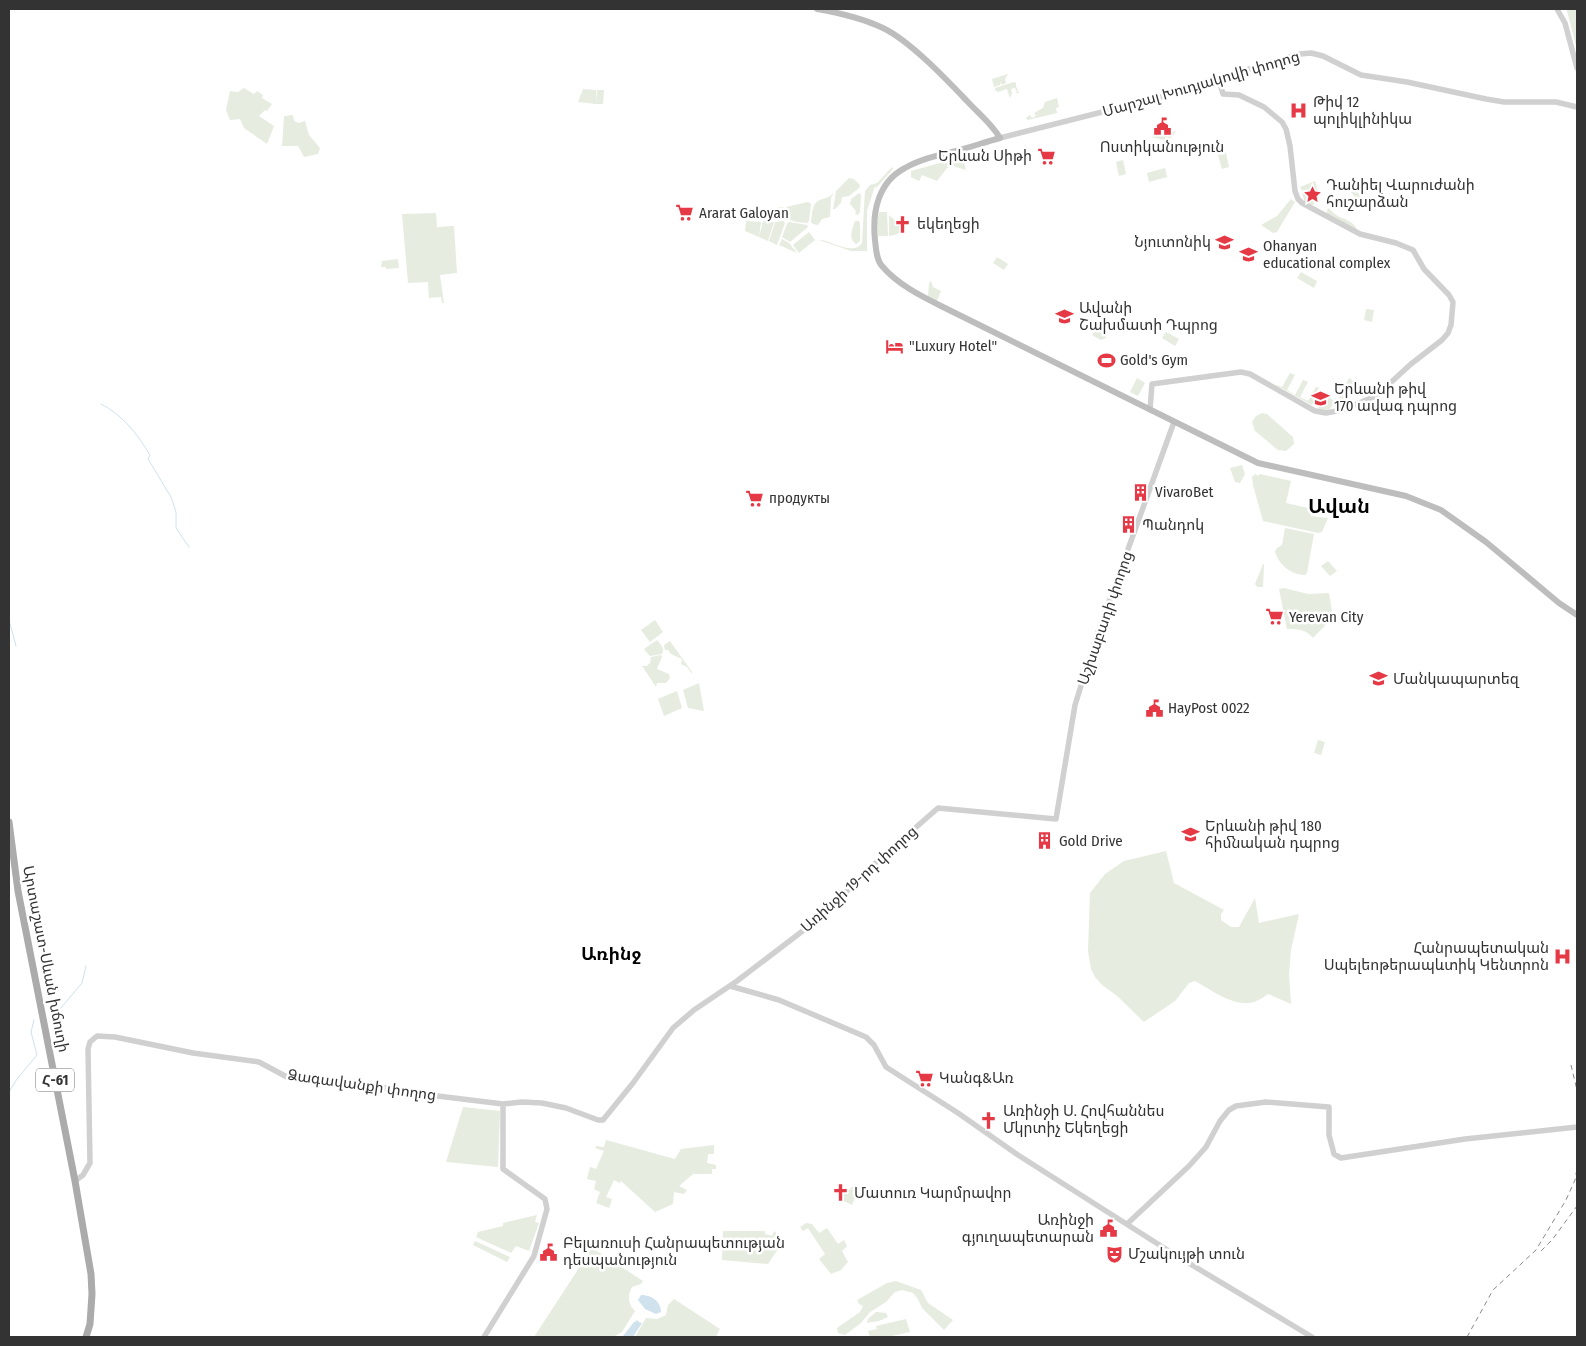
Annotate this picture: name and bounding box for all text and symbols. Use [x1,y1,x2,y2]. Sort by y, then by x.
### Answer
street label: Մարշալ Խուդյակովի փողոց [1100,47,1302,121]
place label: Թիվ 12 պոլիկլինիկա [1313,93,1412,128]
hospital icon: Թիվ 12 պոլիկլինիկա [1289,101,1309,121]
public building icon: Ոստիկանություն [1152,116,1172,136]
place label: Ոստիկանություն [1100,138,1224,156]
supermarket icon: Երևան Սիթի [1036,146,1056,166]
place label: Երևան Սիթի [938,147,1032,165]
place label: Դանիել Վարուժանի հուշարձան [1326,176,1475,211]
place icon: Դանիել Վարուժանի հուշարձան [1302,184,1322,204]
supermarket icon: Ararat Galoyan [675,203,695,223]
place label: Ararat Galoyan [699,204,789,222]
church icon: եկեղեցի [893,214,913,234]
place label: եկեղեցի [917,215,980,233]
school or university icon: Նյուտոնիկ [1215,232,1235,252]
place label: Նյուտոնիկ [1134,233,1211,251]
place label: Ohanyan educational complex [1263,237,1391,272]
school or university icon: Ohanyan educational complex [1239,245,1259,265]
place label: Ավանի Շախմատի Դպրոց [1079,299,1218,334]
school or university icon: Ավանի Շախմատի Դպրոց [1055,307,1075,327]
hotel icon: "Luxury Hotel" [885,336,905,356]
place label: "Luxury Hotel" [909,337,997,355]
sports icon: Gold's Gym [1096,350,1116,370]
place label: Gold's Gym [1120,351,1188,369]
place label: Երևանի թիվ 170 ավագ դպրոց [1334,380,1457,415]
school or university icon: Երևանի թիվ 170 ավագ դպրոց [1310,388,1330,408]
building icon: VivaroBet [1131,482,1151,502]
place label: VivaroBet [1155,483,1214,501]
supermarket icon: продукты [745,488,765,508]
place label: продукты [769,489,830,507]
district label: Ավան [1308,494,1370,518]
building icon: Պանդոկ [1118,515,1138,535]
place label: Պանդոկ [1142,516,1204,534]
street label: Աշխաբադի փողոց [1074,549,1136,687]
supermarket icon: Yerevan City [1265,607,1285,627]
place label: Yerevan City [1289,608,1364,626]
school or university icon: Մանկապարտեզ [1369,669,1389,689]
place label: Մանկապարտեզ [1393,670,1520,688]
public building icon: HayPost 0022 [1144,698,1164,718]
place label: HayPost 0022 [1168,699,1250,717]
place label: Երևանի թիվ 180 հիմնական դպրոց [1205,817,1340,852]
street label: Առինջի 19-րդ փողոց [797,822,921,936]
school or university icon: Երևանի թիվ 180 հիմնական դպրոց [1181,825,1201,845]
building icon: Gold Drive [1035,831,1055,851]
place label: Gold Drive [1059,832,1123,850]
street label: Արտաշատ-Սևան խճուղի [19,864,73,1054]
place label: Հանրապետական Սպելեոթերապևտիկ Կենտրոն [1324,939,1549,974]
district label: Առինջ [581,943,641,965]
hospital icon: Հանրապետական Սպելեոթերապևտիկ Կենտրոն [1553,947,1573,967]
street label: Ձագավանքի փողոց [287,1066,437,1104]
road number: Հ-61 [36,1068,74,1092]
supermarket icon: Կանգ&Առ [915,1068,935,1088]
place label: Կանգ&Առ [939,1069,1014,1087]
place label: Առինջի Ս. Հովհաննես Մկրտիչ Եկեղեցի [1003,1102,1165,1137]
church icon: Առինջի Ս. Հովհաննես Մկրտիչ Եկեղեցի [979,1110,999,1130]
church icon: Մատուռ Կարմրավոր [830,1183,850,1203]
place label: Մատուռ Կարմրավոր [854,1184,1011,1202]
place label: Առինջի գյուղապետարան [962,1211,1094,1246]
public building icon: Առինջի գյուղապետարան [1098,1219,1118,1239]
place label: Բելառուսի Հանրապետության դեսպանություն [563,1234,785,1269]
public building icon: Բելառուսի Հանրապետության դեսպանություն [539,1242,559,1262]
theatre icon: Մշակույթի տուն [1104,1244,1124,1264]
place label: Մշակույթի տուն [1128,1245,1245,1263]

